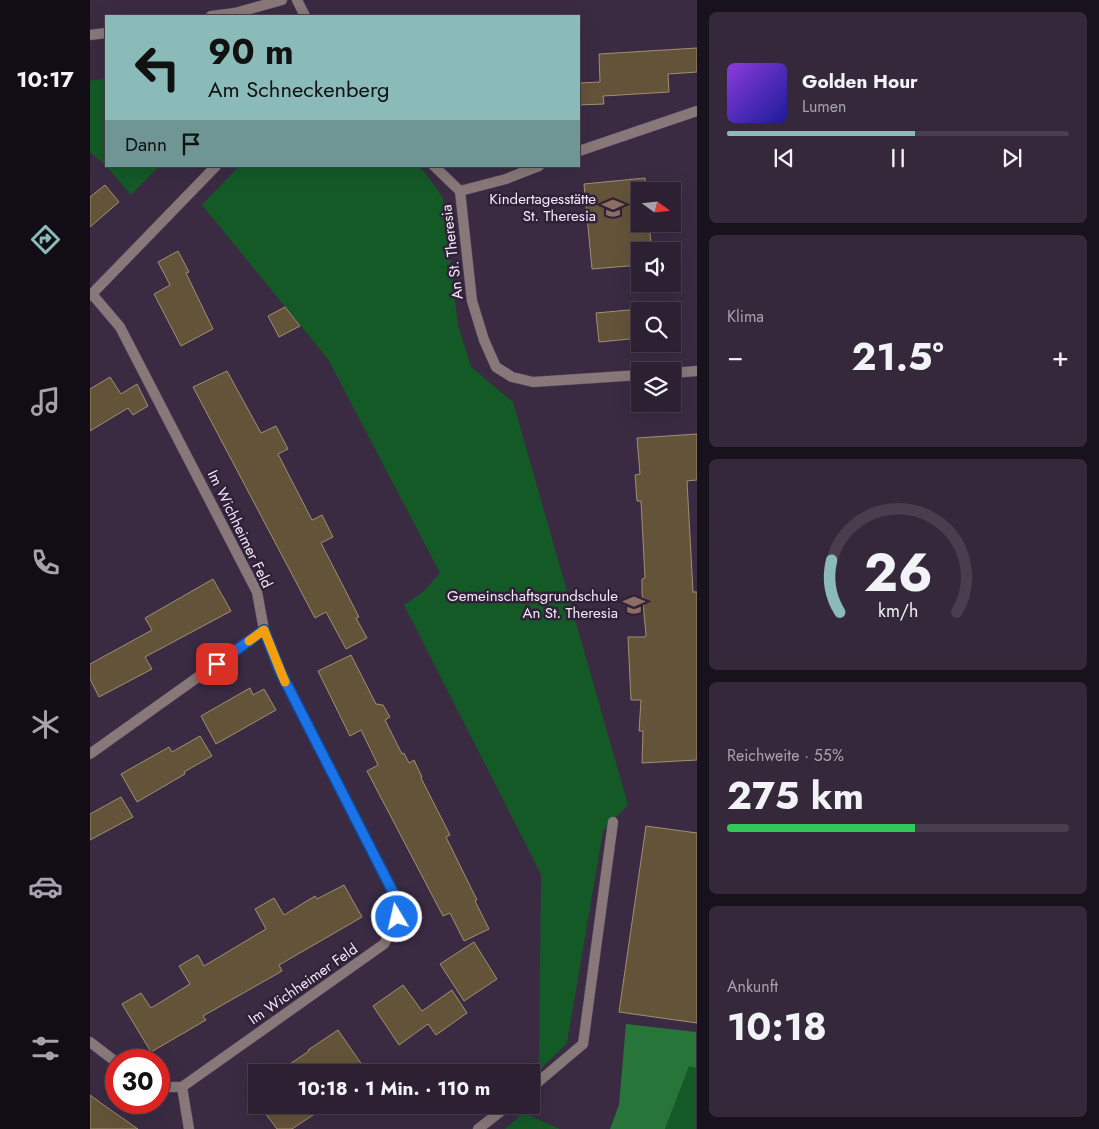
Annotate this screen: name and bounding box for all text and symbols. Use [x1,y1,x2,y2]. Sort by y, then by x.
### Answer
text: 90 m [208,27,294,77]
icon: left [125,35,190,100]
text: 10:17 [16,63,74,95]
text: Golden Hour [802,68,918,95]
text: Am Schneckenberg [208,73,390,105]
text: Lumen [802,95,846,118]
icon: arrive [177,130,205,158]
text: Dann [125,131,167,158]
icon: previous [770,144,798,172]
icon: pause [884,144,912,172]
icon: next [998,144,1026,172]
north arrow [631,182,681,232]
map controls [631,182,681,412]
place label: Kindertagesstätte St. Theresia [489,188,596,227]
school or university icon: Kindertagesstätte St. Theresia [600,195,626,221]
street label: An St. Theresia [435,203,469,301]
icon: directions [28,222,63,257]
button: sound [631,242,681,292]
button: search [631,302,681,352]
text: Klima [727,305,764,328]
text: 21.5° [851,329,944,384]
text: − [727,336,744,377]
text: + [1052,336,1069,377]
button: layers [631,362,681,412]
icon: music [28,384,63,419]
street label: Im Wichheimer Feld [202,466,278,592]
text: 26 [864,535,932,611]
icon: phone [28,545,63,580]
place label: Gemeinschaftsgrundschule An St. Theresia [447,585,618,624]
school or university icon: Gemeinschaftsgrundschule An St. Theresia [621,592,647,618]
text: km/h [878,598,918,624]
pin [196,643,238,685]
icon: arrive [203,650,231,678]
icon: climate [28,707,63,742]
text: Reichweite · 55% [727,744,844,767]
text: 275 km [727,768,864,823]
icon: car [28,869,63,904]
position arrow [370,890,422,942]
street label: Im Wichheimer Feld [244,938,362,1030]
text: Ankunft [727,975,778,998]
text: 10:18 [727,999,827,1054]
icon: filters [28,1031,63,1066]
speed limit sign: 30 [105,1049,170,1114]
text: 10:18 · 1 Min. · 110 m [298,1075,490,1102]

